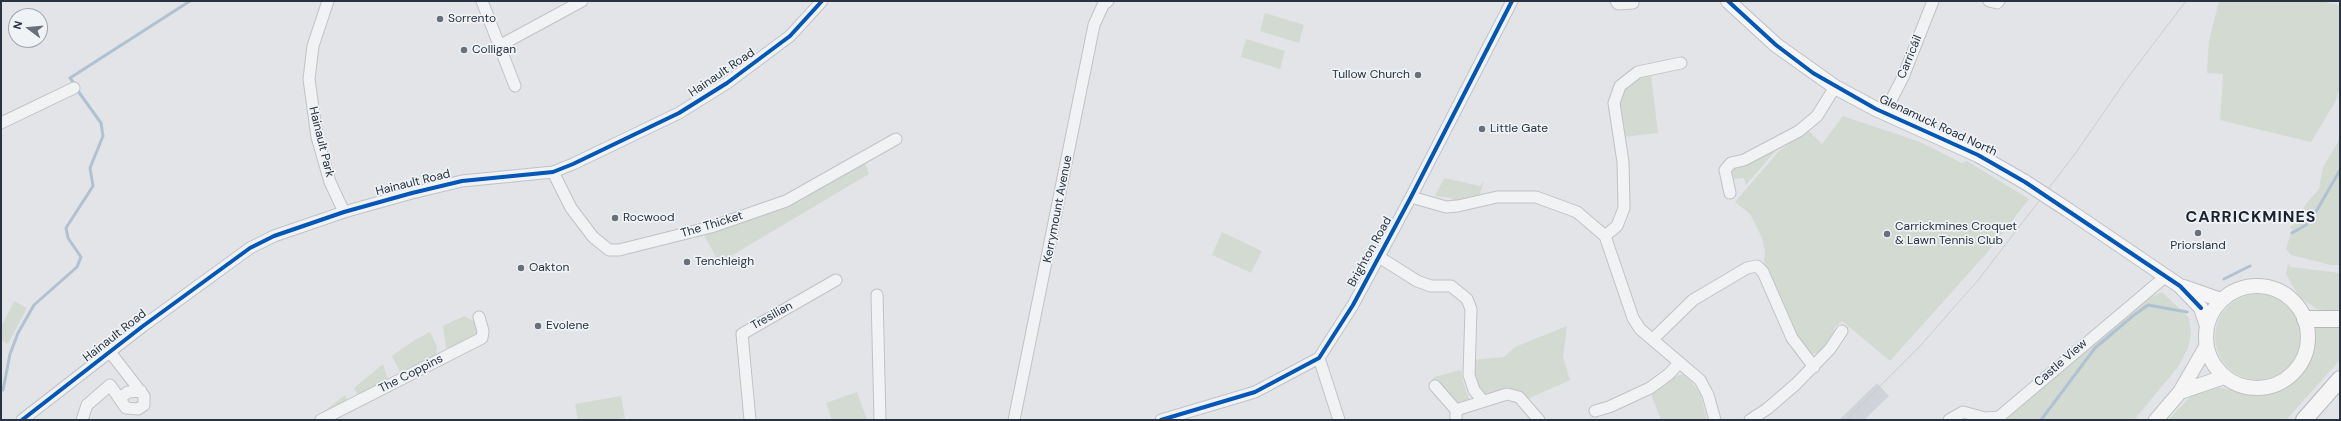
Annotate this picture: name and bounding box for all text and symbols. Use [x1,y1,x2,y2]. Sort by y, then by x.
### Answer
north arrow [8,8,48,48]
place label: Sorrento [448,12,496,26]
marker: Sorrento [435,14,445,24]
text: N [10,19,25,31]
street label: Carricáil [1895,33,1925,81]
place label: Colligan [472,43,516,57]
marker: Colligan [459,45,469,55]
street label: Hainault Road [686,46,758,100]
place label: Tullow Church [1332,68,1410,82]
marker: Tullow Church [1413,70,1423,80]
street label: Glenamuck Road North [1877,92,1999,160]
street label: Hainault Park [305,105,337,179]
place label: Little Gate [1490,122,1548,136]
marker: Little Gate [1477,124,1487,134]
street label: Kerrymount Avenue [1041,154,1075,264]
street label: Hainault Road [374,167,452,199]
district label: CARRICKMINES [2185,208,2317,228]
street label: The Thicket [679,209,745,241]
place label: Rocwood [623,211,674,225]
marker: Rocwood [610,213,620,223]
street label: Brighton Road [1345,214,1395,290]
place label: Carrickmines Croquet & Lawn Tennis Club [1895,220,2017,248]
marker: Priorsland [2193,228,2203,238]
marker: Carrickmines Croquet & Lawn Tennis Club [1882,229,1892,239]
place label: Priorsland [2170,239,2226,253]
place label: Tenchleigh [695,255,754,269]
marker: Tenchleigh [682,257,692,267]
place label: Oakton [529,261,569,275]
marker: Oakton [516,263,526,273]
street label: Tresilian [749,299,795,333]
street label: Hainault Road [80,307,150,365]
place label: Evolene [546,319,589,333]
marker: Evolene [533,321,543,331]
street label: Castle View [2032,336,2090,390]
street label: The Coppins [376,352,446,396]

